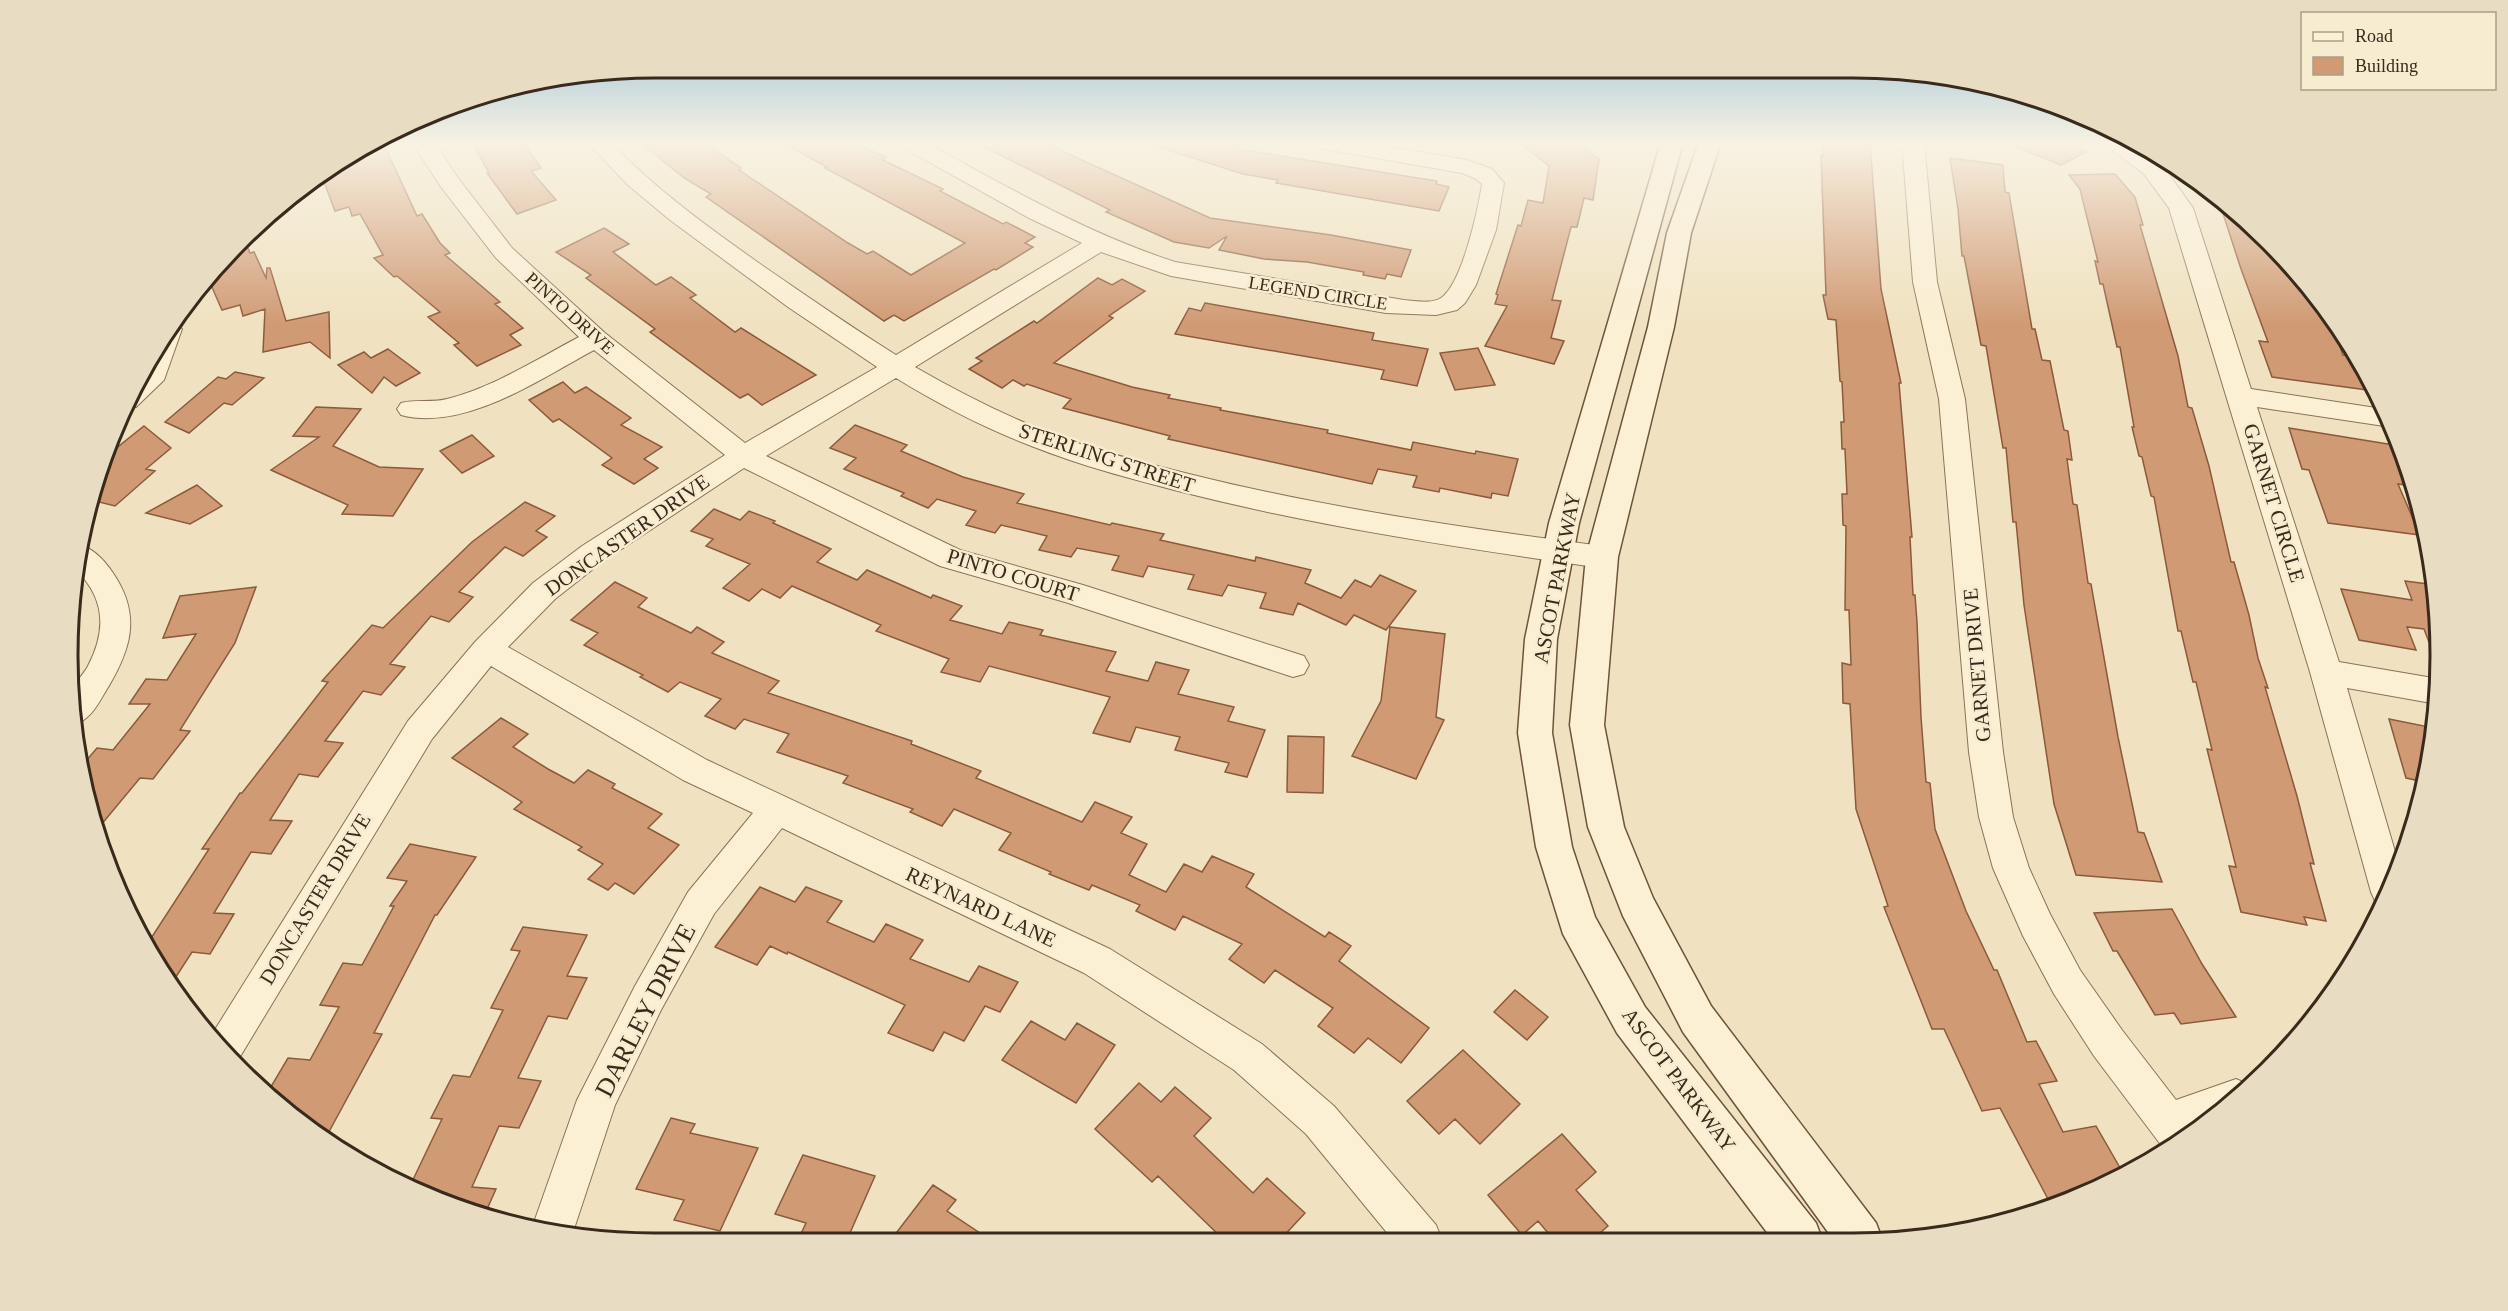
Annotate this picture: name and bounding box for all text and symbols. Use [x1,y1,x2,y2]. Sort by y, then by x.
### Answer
legend [2301,12,2496,90]
text: Road [2355,26,2393,46]
text: Building [2355,56,2418,76]
street label: PINTO DRIVE [522,268,618,358]
street label: LEGEND CIRCLE [1247,272,1389,314]
street label: STERLING STREET [1016,418,1198,498]
street label: GARNET CIRCLE [2238,421,2310,585]
street label: DONCASTER DRIVE [540,469,714,601]
street label: ASCOT PARKWAY [1529,490,1585,666]
street label: PINTO COURT [944,544,1082,606]
street label: GARNET DRIVE [1958,587,1996,743]
street label: DONCASTER DRIVE [254,809,376,989]
street label: REYNARD LANE [902,862,1060,952]
street label: DARLEY DRIVE [589,919,702,1102]
street label: ASCOT PARKWAY [1617,1003,1741,1157]

